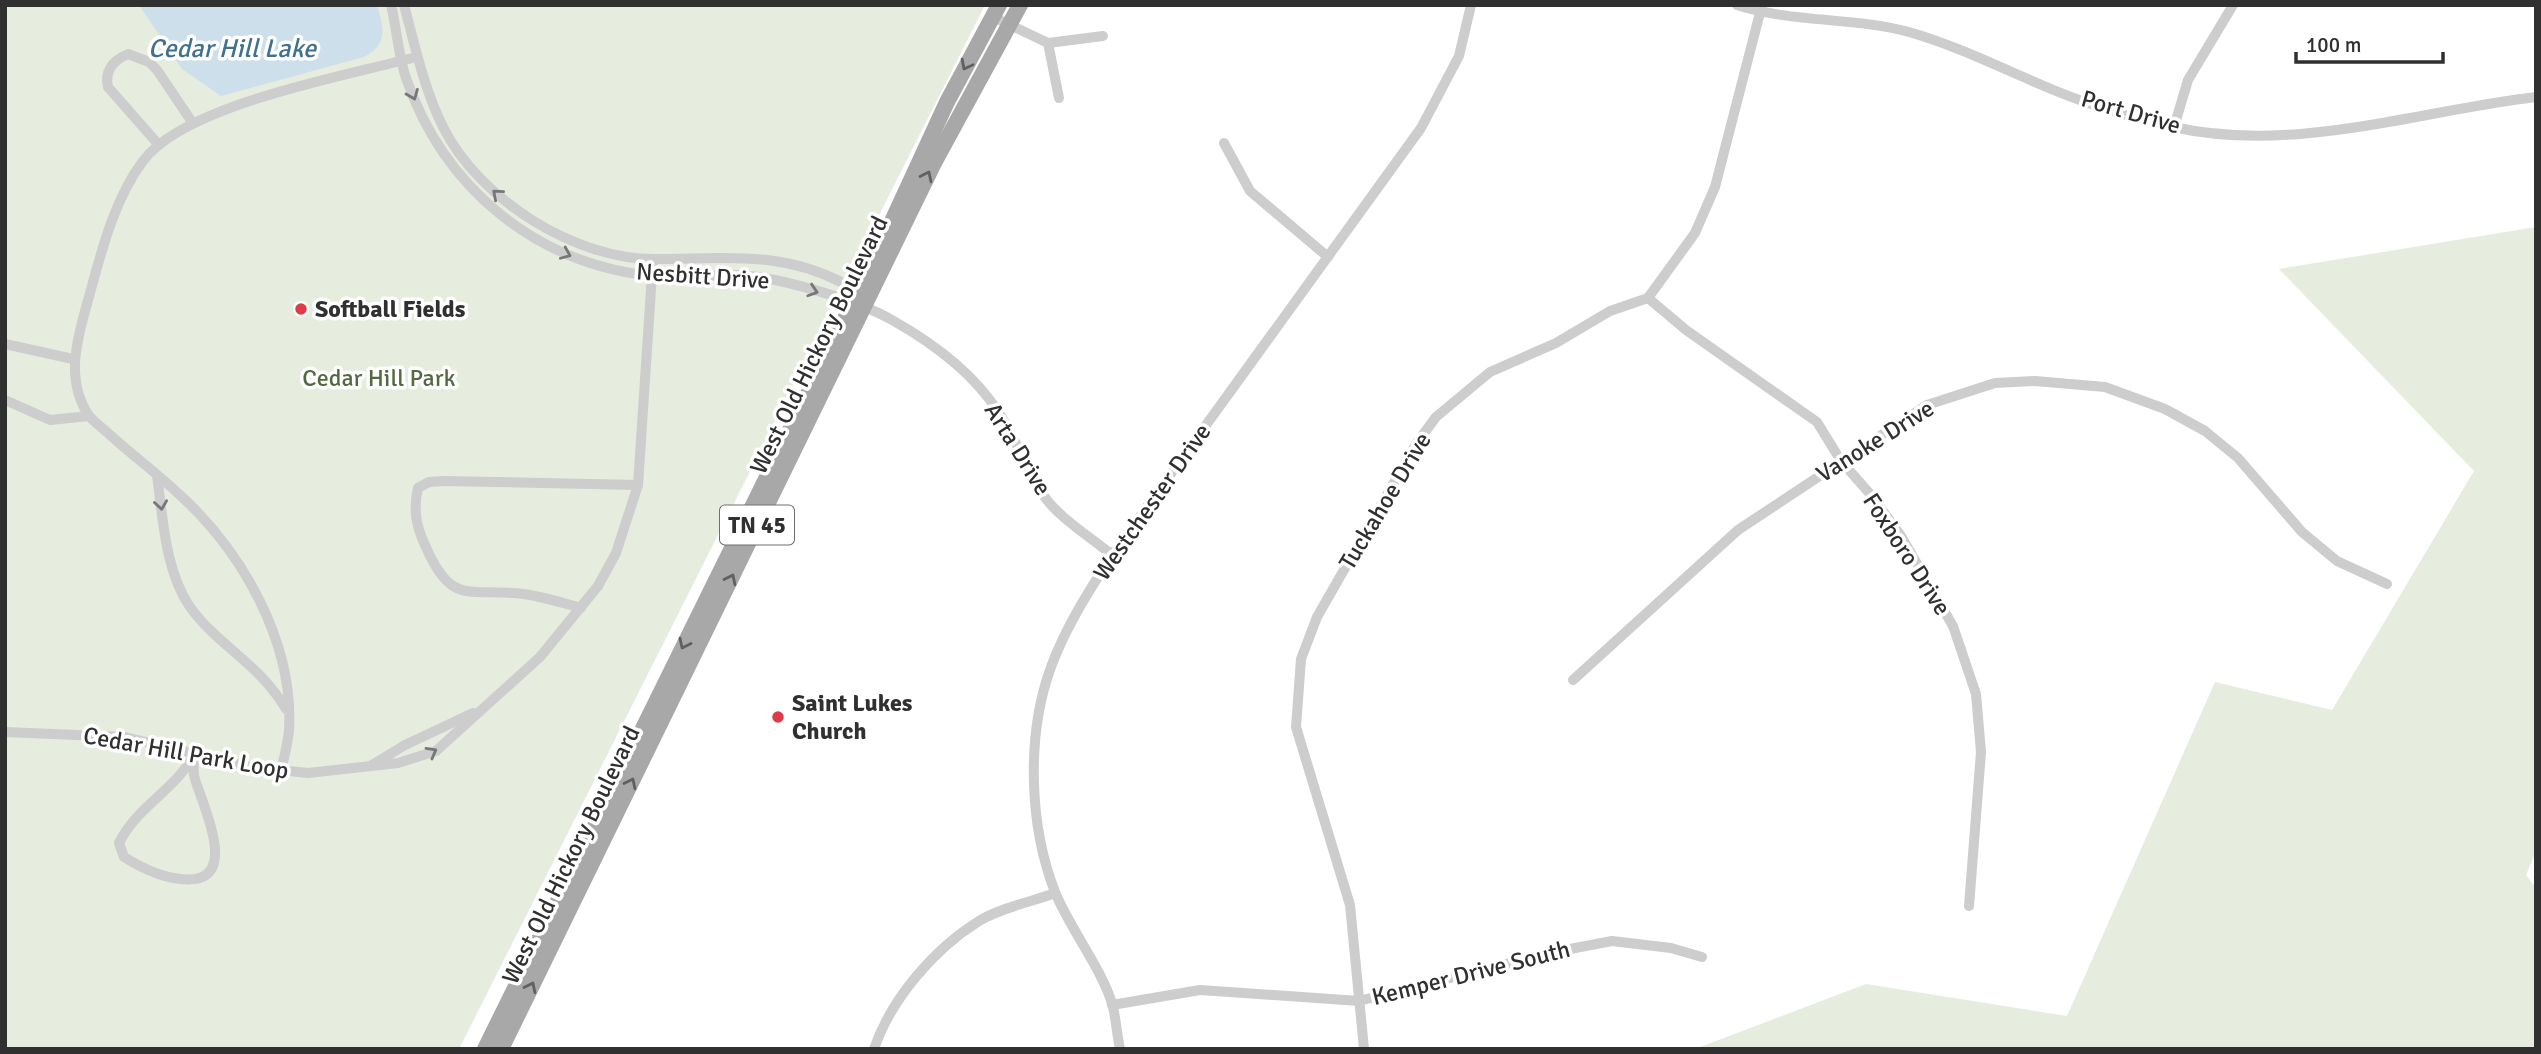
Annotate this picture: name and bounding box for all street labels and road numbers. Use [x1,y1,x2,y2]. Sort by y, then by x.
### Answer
street label: Port Drive [2078,84,2184,140]
street label: West Old Hickory Boulevard [743,211,895,479]
street label: Nesbitt Drive [635,256,771,296]
street label: Vanoke Drive [1811,393,1939,489]
street label: Arta Drive [978,397,1058,501]
street label: Westchester Drive [1087,418,1217,586]
street label: Tuckahoe Drive [1332,427,1438,575]
street label: Foxboro Drive [1856,487,1958,621]
road number: TN 45 [720,505,794,544]
street label: Cedar Hill Park Loop [81,720,291,786]
street label: West Old Hickory Boulevard [495,721,647,989]
street label: Kemper Drive South [1369,934,1573,1012]

